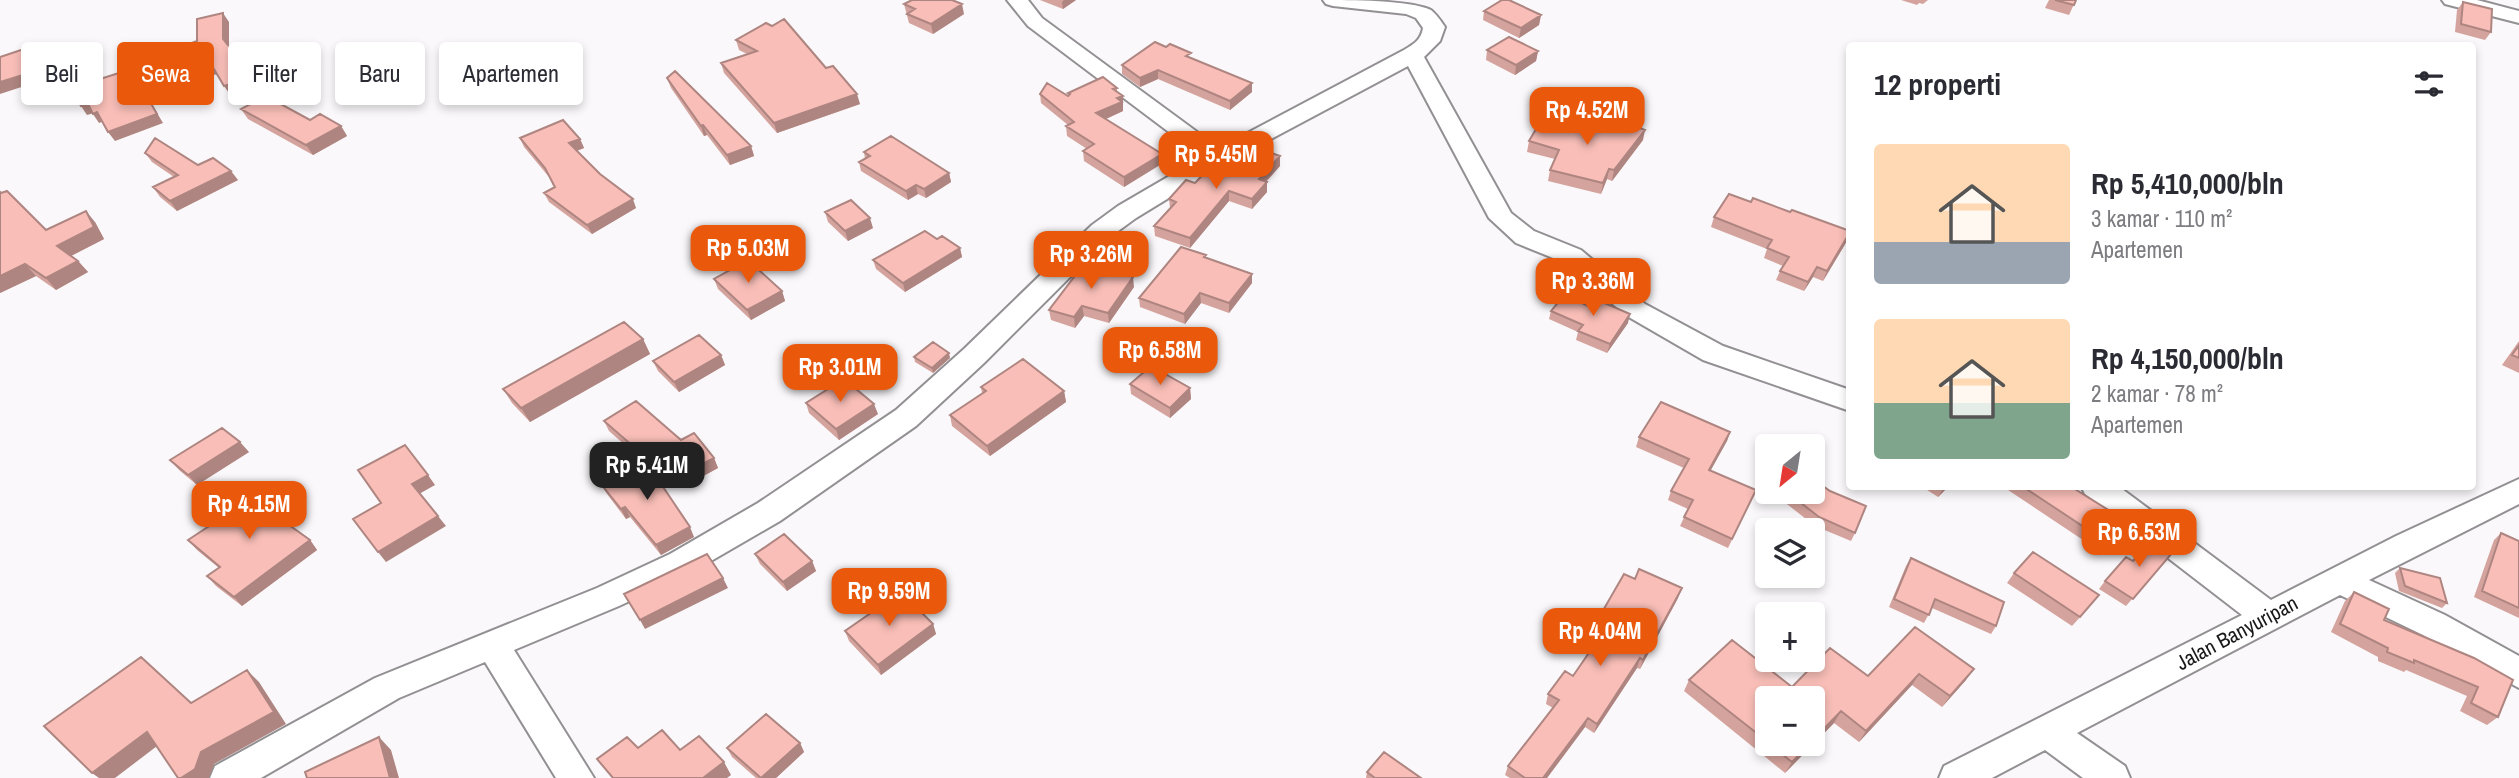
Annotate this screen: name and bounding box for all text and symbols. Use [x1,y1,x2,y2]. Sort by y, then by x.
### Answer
chip: Beli [21,42,103,105]
chip: Sewa [117,42,214,105]
chip: Filter [228,42,321,105]
chip: Baru [335,42,425,105]
chip: Apartemen [439,42,583,105]
text: 12 properti [1874,64,2001,104]
icon: filters [2410,65,2448,103]
pin: Rp 4.52M [1515,88,1659,147]
text: Rp 4.52M [1546,94,1628,125]
pin: Rp 5.45M [1144,132,1288,191]
text: Rp 5.45M [1175,138,1257,169]
text: Rp 5,410,000/bln [2091,163,2284,203]
icon: home [1930,172,2014,256]
text: 3 kamar · 110 m² [2091,203,2232,234]
pin: Rp 5.03M [676,226,820,285]
text: Rp 5.03M [707,232,789,263]
pin: Rp 3.26M [1019,232,1163,291]
text: Apartemen [2091,234,2183,265]
text: Rp 3.26M [1050,238,1132,269]
pin: Rp 3.36M [1521,258,1665,318]
text: Rp 3.36M [1552,265,1634,296]
pin: Rp 6.58M [1088,328,1232,387]
text: Rp 6.58M [1119,334,1201,365]
text: Rp 4,150,000/bln [2091,338,2284,378]
pin: Rp 3.01M [768,344,912,404]
icon: home [1930,347,2014,431]
text: Rp 3.01M [799,351,881,382]
text: 2 kamar · 78 m² [2091,378,2223,409]
text: Apartemen [2091,409,2183,440]
north arrow [1755,434,1825,504]
map controls [1755,434,1825,756]
pin: Rp 5.41M [575,442,719,502]
text: Rp 5.41M [606,449,688,480]
pin: Rp 4.15M [177,482,321,541]
text: Rp 4.15M [208,488,290,519]
pin: Rp 6.53M [2067,510,2211,569]
text: Rp 6.53M [2098,516,2180,547]
button: layers [1755,518,1825,588]
pin: Rp 9.59M [817,568,961,628]
text: Rp 9.59M [848,575,930,606]
street label: Jalan Banyuripan [2171,588,2303,677]
button: + [1755,602,1825,672]
pin: Rp 4.04M [1528,608,1672,668]
text: Rp 4.04M [1559,615,1641,646]
button: − [1755,686,1825,756]

